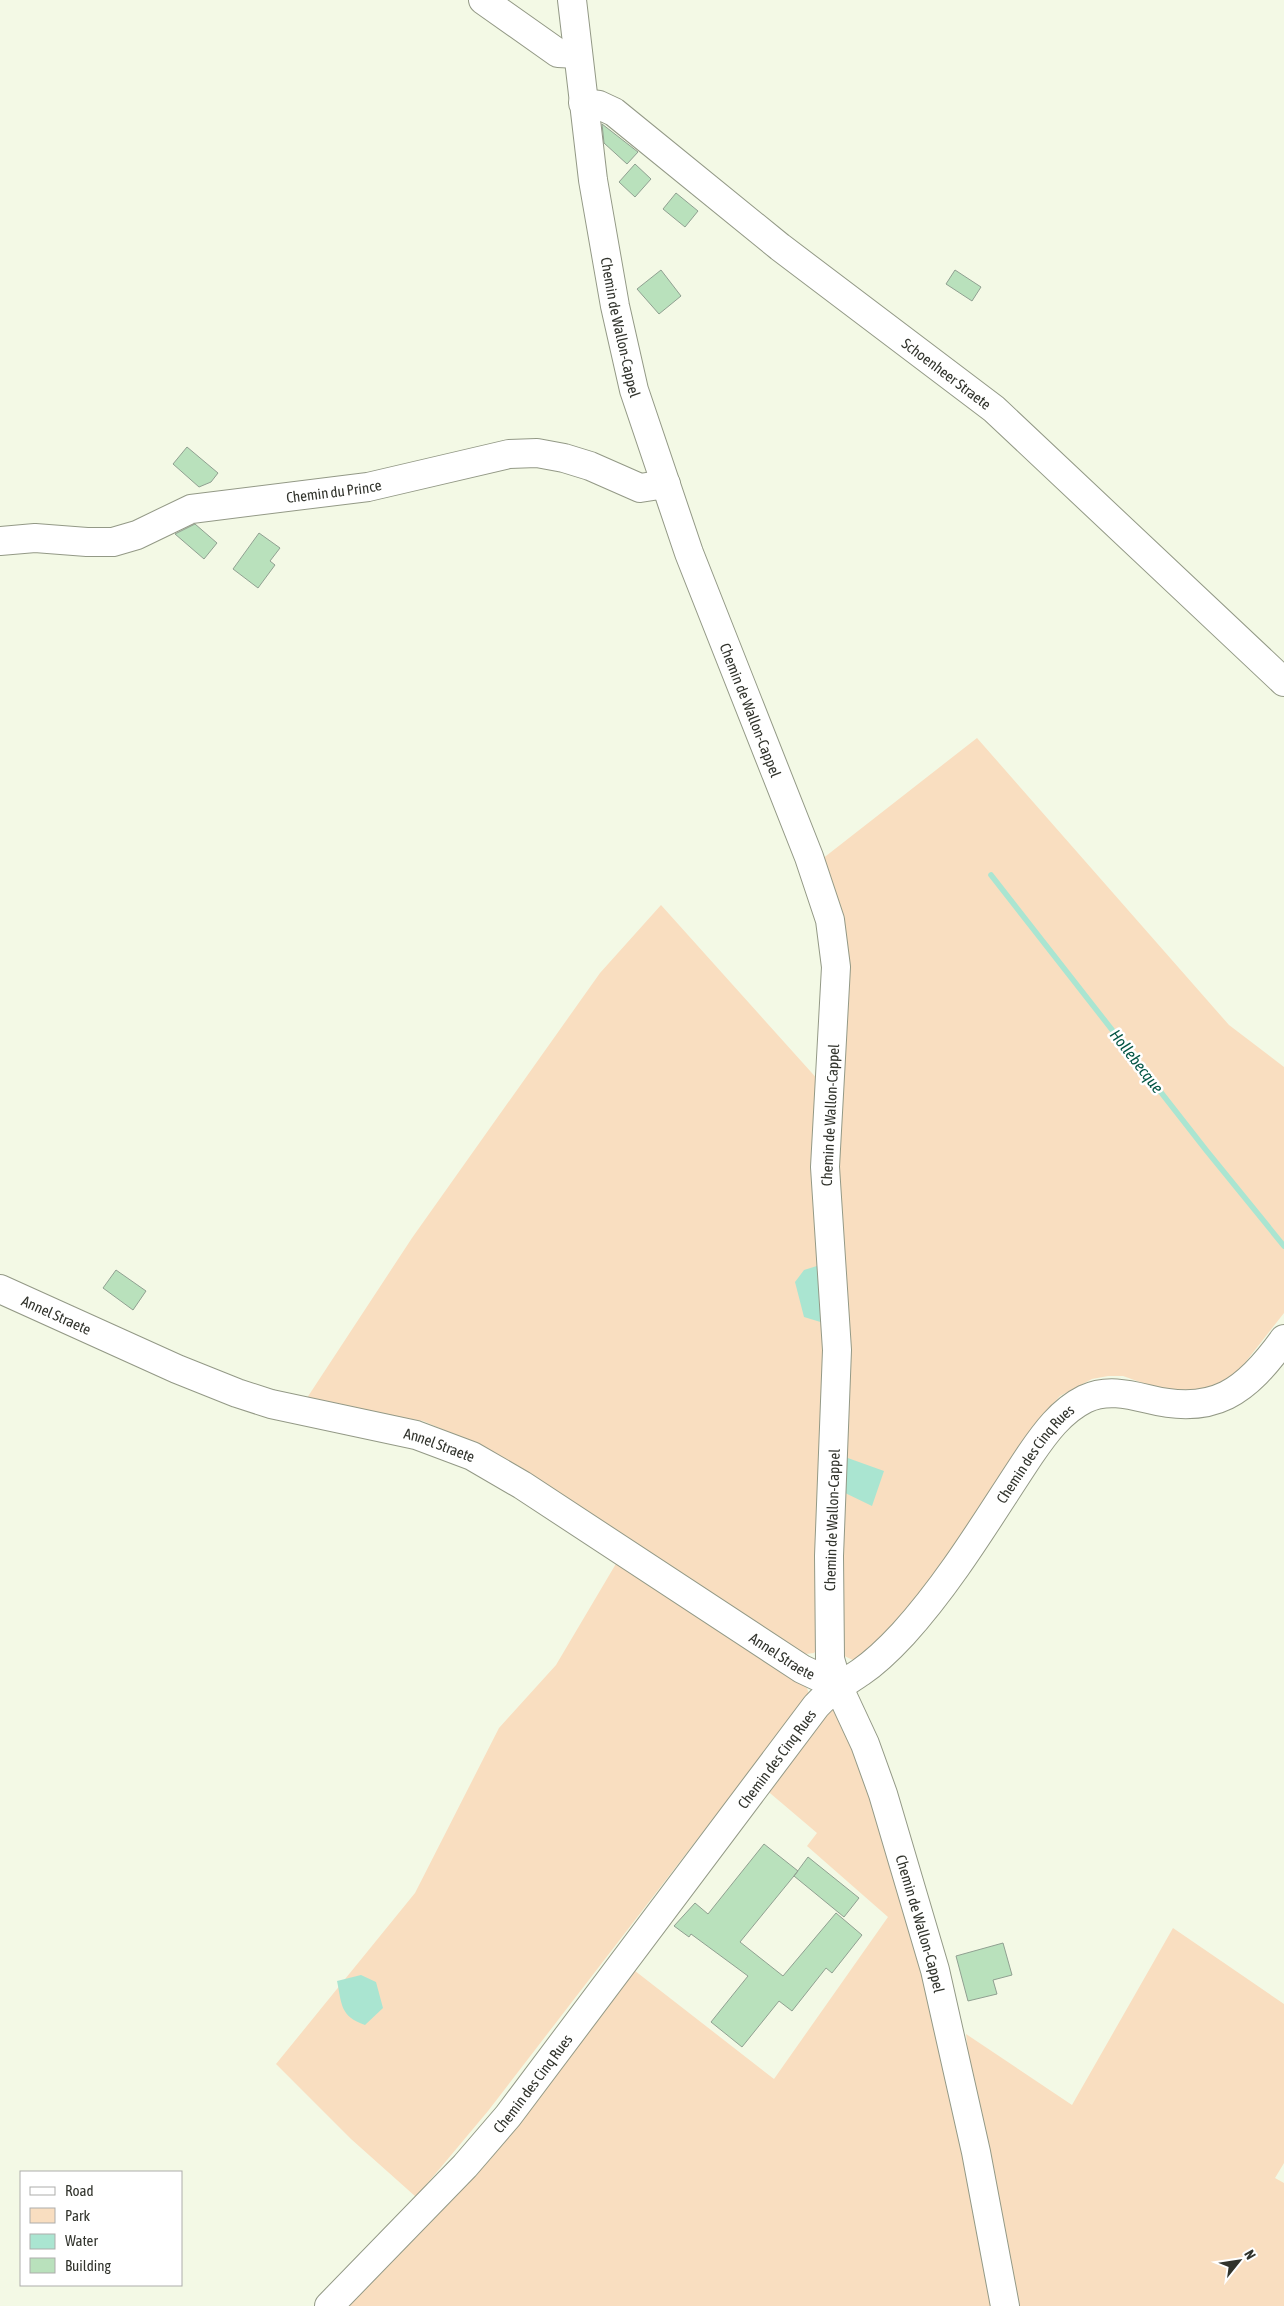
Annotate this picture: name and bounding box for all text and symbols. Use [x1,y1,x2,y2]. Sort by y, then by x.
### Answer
street label: Chemin de Wallon-Cappel [598,256,644,399]
street label: Schoenheer Straete [899,334,995,413]
street label: Chemin du Prince [285,476,383,506]
street label: Chemin de Wallon-Cappel [717,640,785,779]
water label: Hollebecque [1106,1026,1167,1097]
street label: Chemin de Wallon-Cappel [818,1043,842,1187]
street label: Annel Straete [19,1291,94,1338]
street label: Chemin des Cinq Rues [992,1400,1077,1506]
street label: Annel Straete [402,1424,477,1465]
street label: Chemin de Wallon-Cappel [821,1449,843,1591]
street label: Annel Straete [747,1629,818,1683]
street label: Chemin des Cinq Rues [734,1706,819,1812]
street label: Chemin de Wallon-Cappel [893,1853,948,1994]
street label: Chemin des Cinq Rues [489,2031,575,2136]
legend [20,2171,182,2286]
text: Road [65,2182,94,2199]
text: Park [65,2207,90,2224]
text: Water [65,2232,98,2249]
north arrow [1214,2236,1264,2286]
text: N [1241,2247,1259,2262]
text: Building [65,2257,111,2274]

